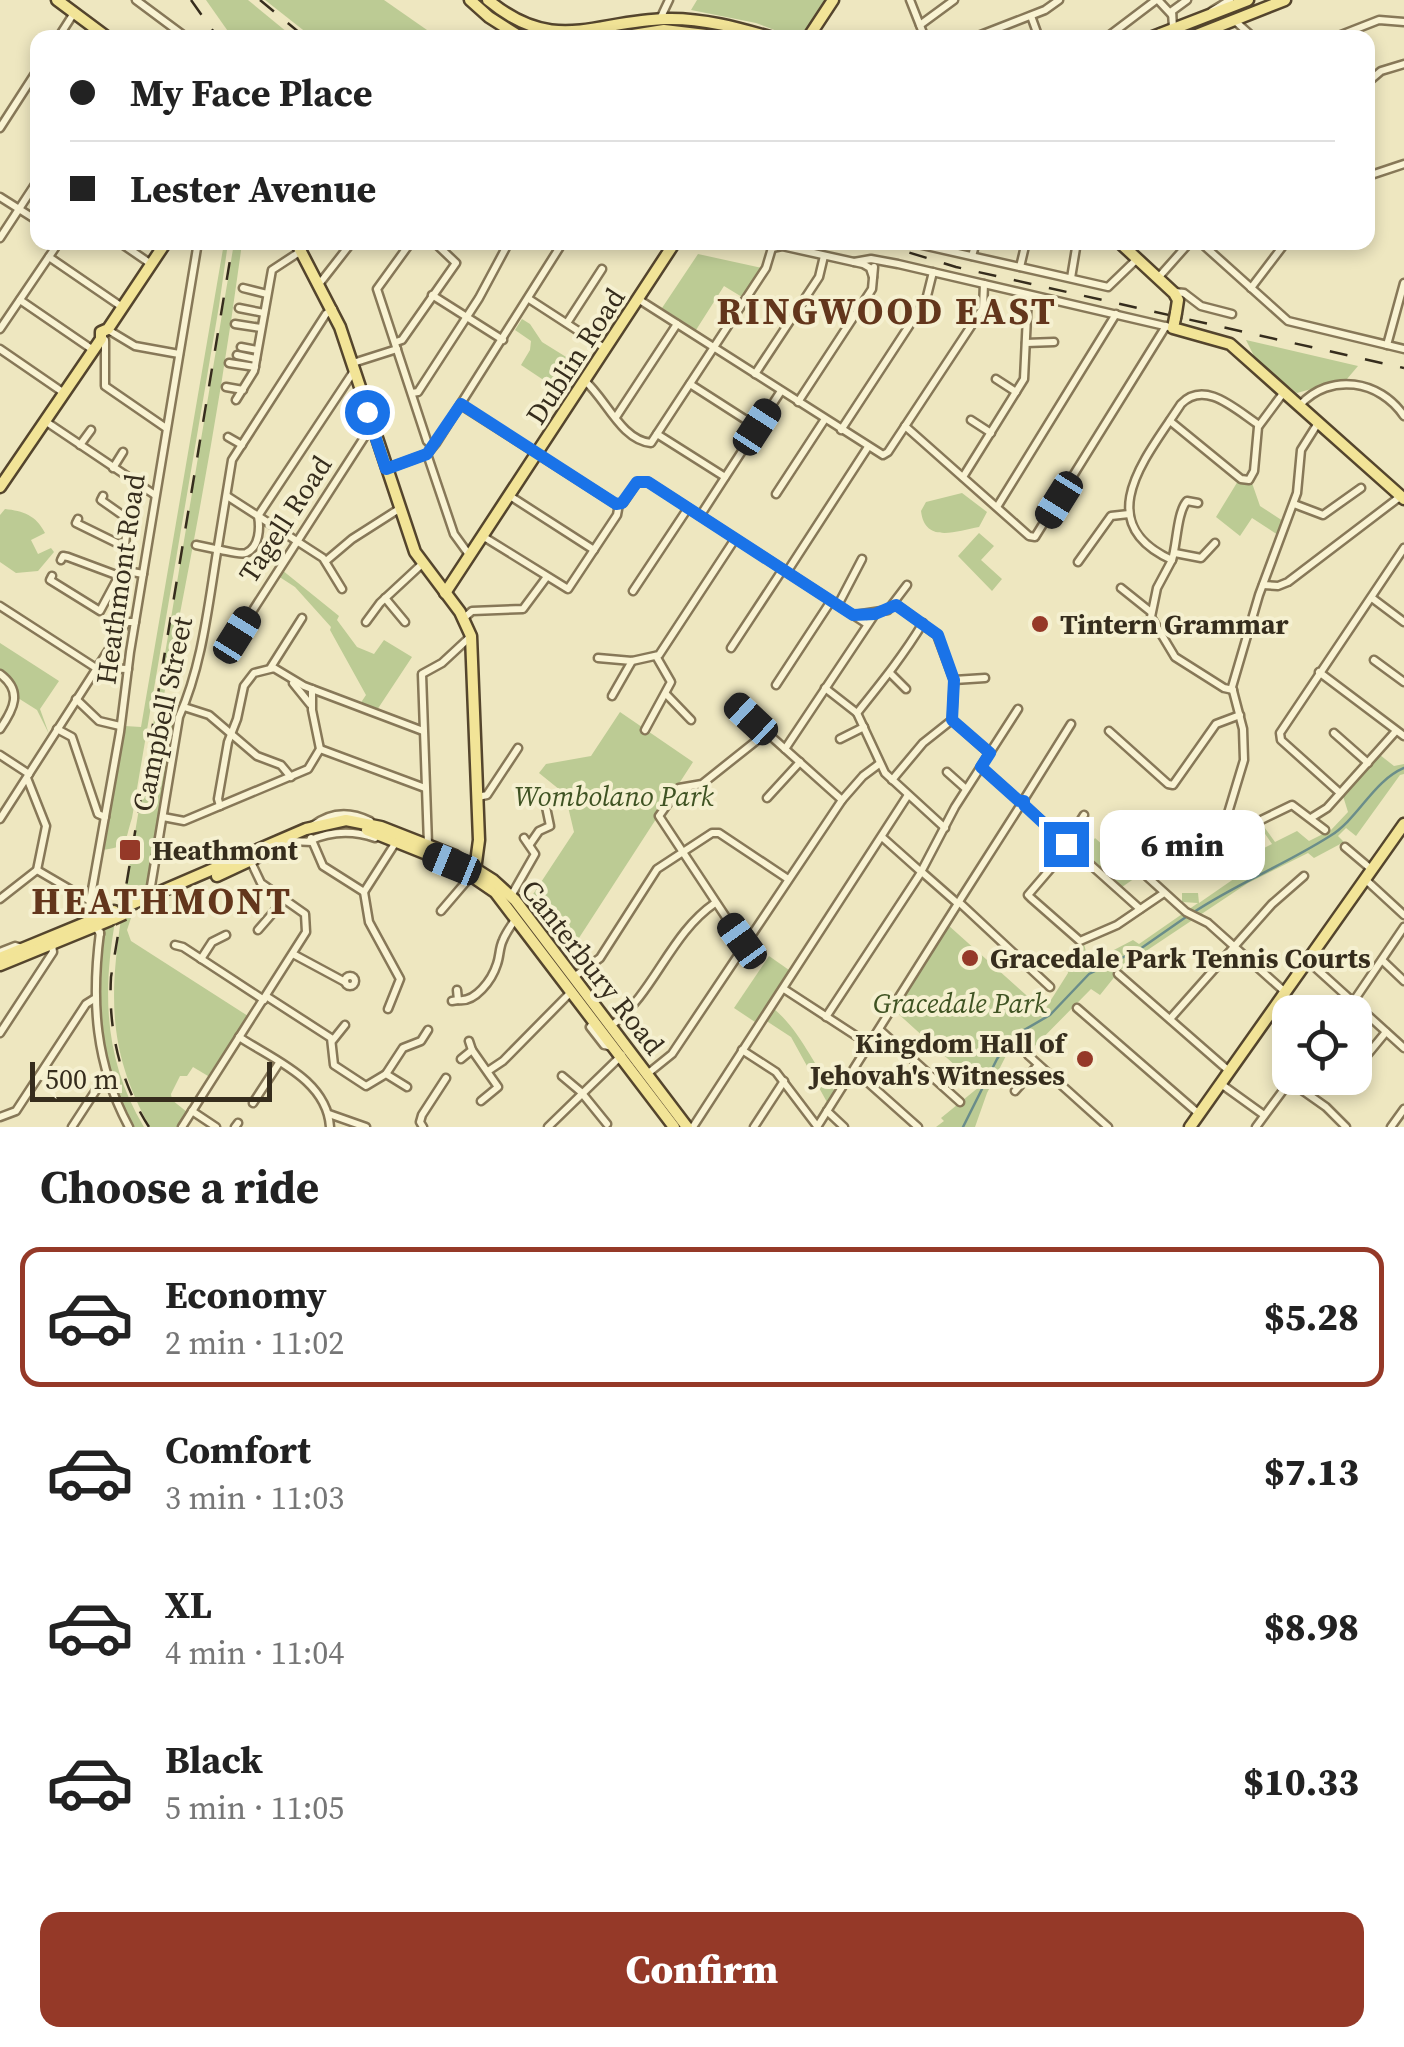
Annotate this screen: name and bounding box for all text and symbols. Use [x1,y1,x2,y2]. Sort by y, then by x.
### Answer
text: My Face Place [130,67,372,119]
text: Lester Avenue [130,163,376,215]
street label: Dublin Road [517,280,633,432]
district label: RINGWOOD EAST [717,285,1057,337]
route start [345,390,390,435]
car [728,394,786,460]
street label: Tagell Road [230,448,340,590]
car [1030,467,1088,533]
street label: Heathmont Road [86,471,154,687]
car [208,602,266,668]
place label: Tintern Grammar [1060,605,1289,643]
street label: Campbell Street [123,612,201,815]
marker: Tintern Grammar [1029,613,1051,635]
car [719,688,783,750]
park label: Wombolano Park [514,777,715,815]
callout: 6 min [1101,809,1266,879]
route end [1044,822,1089,867]
text: 6 min [1141,823,1224,867]
place label: Heathmont [152,831,299,869]
marker: Heathmont [117,837,143,863]
car [419,839,485,889]
street label: Canterbury Road [513,872,673,1062]
district label: HEATHMONT [31,875,293,927]
car [712,908,772,974]
place label: Gracedale Park Tennis Courts [990,939,1371,977]
marker: Gracedale Park Tennis Courts [959,947,981,969]
park label: Gracedale Park [873,984,1048,1022]
map controls [1272,995,1372,1095]
button: locate [1272,995,1372,1095]
place label: Kingdom Hall of Jehovah's Witnesses [808,1024,1068,1094]
marker: Kingdom Hall of Jehovah's Witnesses [1074,1048,1096,1070]
scale bar [30,1057,272,1102]
text: 500 m [45,1060,119,1098]
text: Choose a ride [40,1156,319,1218]
text: Economy [165,1269,327,1321]
icon: car [45,1272,135,1362]
text: $5.28 [1264,1291,1359,1343]
text: 2 min · 11:02 [165,1321,344,1365]
text: Comfort [165,1424,311,1476]
icon: car [45,1427,135,1517]
text: $7.13 [1264,1446,1359,1498]
text: 3 min · 11:03 [165,1476,344,1520]
text: XL [165,1579,212,1631]
icon: car [45,1582,135,1672]
text: $8.98 [1264,1601,1359,1653]
text: 4 min · 11:04 [165,1631,344,1675]
text: Black [165,1734,263,1786]
icon: car [45,1737,135,1827]
text: $10.33 [1243,1756,1359,1808]
text: 5 min · 11:05 [165,1786,344,1830]
button: Confirm [40,1912,1364,2027]

